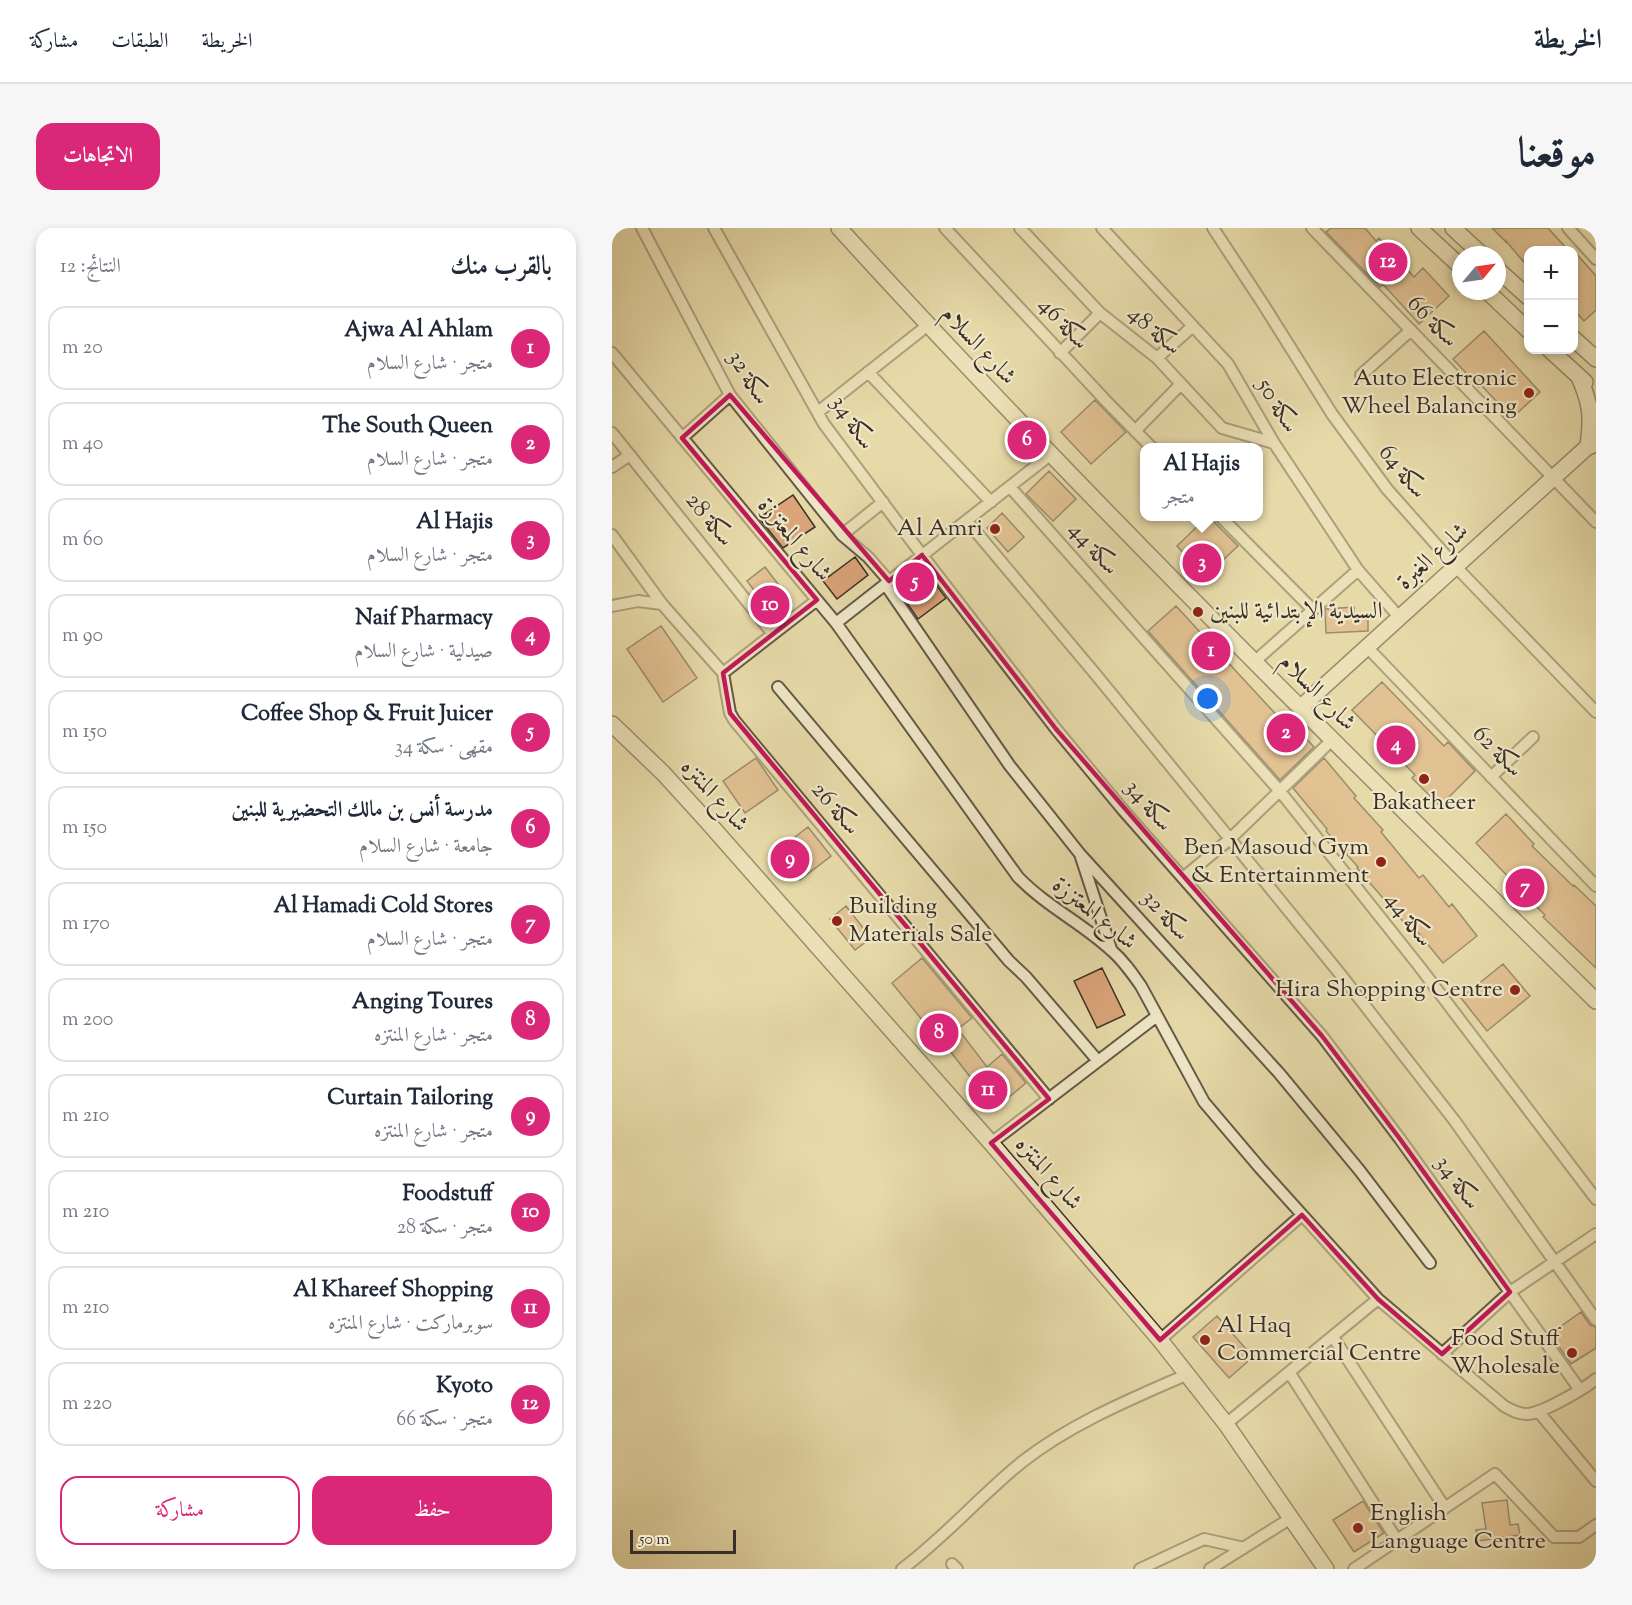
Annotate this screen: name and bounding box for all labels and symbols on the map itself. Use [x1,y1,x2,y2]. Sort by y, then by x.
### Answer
pin: 12 [1368,240,1408,285]
north arrow [1452,246,1506,300]
street label: سكة 66 [1398,288,1466,356]
street label: سكة 46 [1030,290,1096,358]
street label: سكة 48 [1119,298,1189,364]
street label: شارع السلام [931,299,1024,395]
street label: سكة 32 [718,344,778,412]
place label: Auto Electronic Wheel Balancing [1341,362,1517,424]
street label: سكة 50 [1246,370,1307,440]
marker: Auto Electronic Wheel Balancing [1522,386,1536,400]
street label: سكة 34 [821,389,883,457]
pin: 6 [1008,418,1046,462]
street label: سكة 64 [1369,437,1435,507]
street label: سكة 28 [677,486,741,554]
street label: شارع المعتززة [748,490,839,590]
place label: Al Amri [897,512,983,546]
street label: سكة 44 [1060,515,1126,583]
street label: شارع الغبرة [1389,515,1477,599]
marker: Al Amri [988,522,1002,536]
pin: 3 [1182,540,1222,586]
pin: 5 [896,560,934,604]
pin: 10 [750,582,790,628]
place label: السيدية الإبتدائية للبنين [1210,595,1383,629]
marker: السيدية الإبتدائية للبنين [1191,605,1205,619]
pin: 1 [1192,628,1230,674]
street label: شارع السلام [1269,647,1363,741]
your location [1193,684,1222,713]
pin: 2 [1266,710,1306,756]
street label: سكة 62 [1464,718,1530,786]
pin: 4 [1376,722,1416,768]
street label: شارع المنتزه [671,752,756,841]
street label: سكة 34 [1116,772,1180,840]
marker: Bakatheer [1417,772,1431,786]
street label: سكة 26 [802,775,868,843]
place label: Bakatheer [1372,786,1476,820]
place label: Ben Masoud Gym & Entertainment [1184,831,1369,893]
pin: 9 [770,836,810,882]
marker: Ben Masoud Gym & Entertainment [1374,855,1388,869]
pin: 7 [1506,866,1544,910]
street label: شارع المعتززة [1043,869,1144,960]
street label: سكة 32 [1133,883,1197,949]
street label: سكة 44 [1375,885,1441,955]
place label: Building Materials Sale [849,890,992,952]
marker: Building Materials Sale [830,914,844,928]
place label: Hira Shopping Centre [1275,973,1503,1007]
marker: Hira Shopping Centre [1508,983,1522,997]
pin: 8 [920,1010,958,1056]
pin: 11 [968,1068,1007,1112]
street label: شارع المنتزه [1005,1129,1090,1219]
street label: سكة 34 [1426,1149,1488,1217]
place label: Al Haq Commercial Centre [1217,1309,1421,1371]
place label: Food Stuff Wholesale [1451,1322,1561,1384]
marker: Al Haq Commercial Centre [1198,1333,1212,1347]
marker: Food Stuff Wholesale [1565,1346,1579,1360]
place label: English Language Centre [1370,1497,1546,1559]
marker: English Language Centre [1351,1521,1365,1535]
scale bar [630,1527,736,1554]

